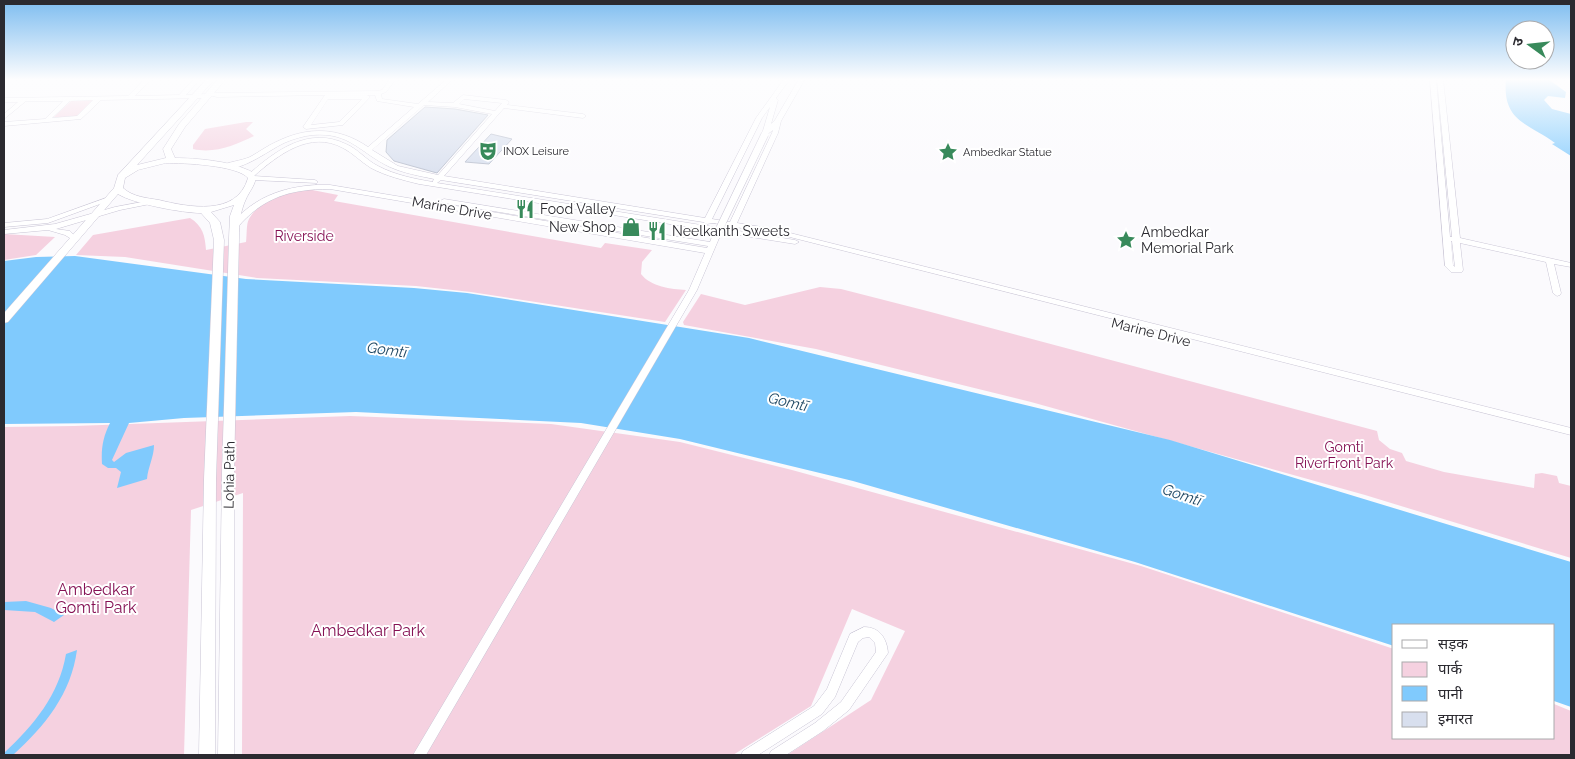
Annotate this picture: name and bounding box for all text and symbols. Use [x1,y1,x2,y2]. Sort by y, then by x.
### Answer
north arrow [1505,20,1555,70]
text: उ [1509,35,1526,48]
theatre icon: INOX Leisure [477,140,499,162]
place icon: Ambedkar Statue [937,141,959,163]
place label: INOX Leisure [503,145,569,158]
place label: Ambedkar Statue [963,146,1052,159]
street label: Marine Drive [411,193,493,223]
restaurant icon: Food Valley [514,198,536,220]
place label: Food Valley [540,201,616,217]
shop icon: New Shop [620,216,642,238]
place label: New Shop [549,219,616,235]
restaurant icon: Neelkanth Sweets [646,220,668,242]
place label: Neelkanth Sweets [672,223,790,239]
place label: Ambedkar Memorial Park [1141,224,1234,256]
park label: Riverside [274,228,334,244]
place icon: Ambedkar Memorial Park [1115,229,1137,251]
street label: Marine Drive [1110,314,1192,350]
water label: Gomtī [366,338,410,362]
water label: Gomtī [766,389,811,416]
park label: Gomti RiverFront Park [1295,439,1394,471]
street label: Lohia Path [220,441,238,509]
water label: Gomtī [1160,480,1206,510]
park label: Ambedkar Gomti Park [55,580,137,617]
park label: Ambedkar Park [311,621,425,640]
legend [1392,624,1555,739]
text: सड़क [1438,635,1468,653]
text: पार्क [1438,660,1462,678]
text: पानी [1438,685,1464,703]
text: इमारत [1438,710,1473,728]

